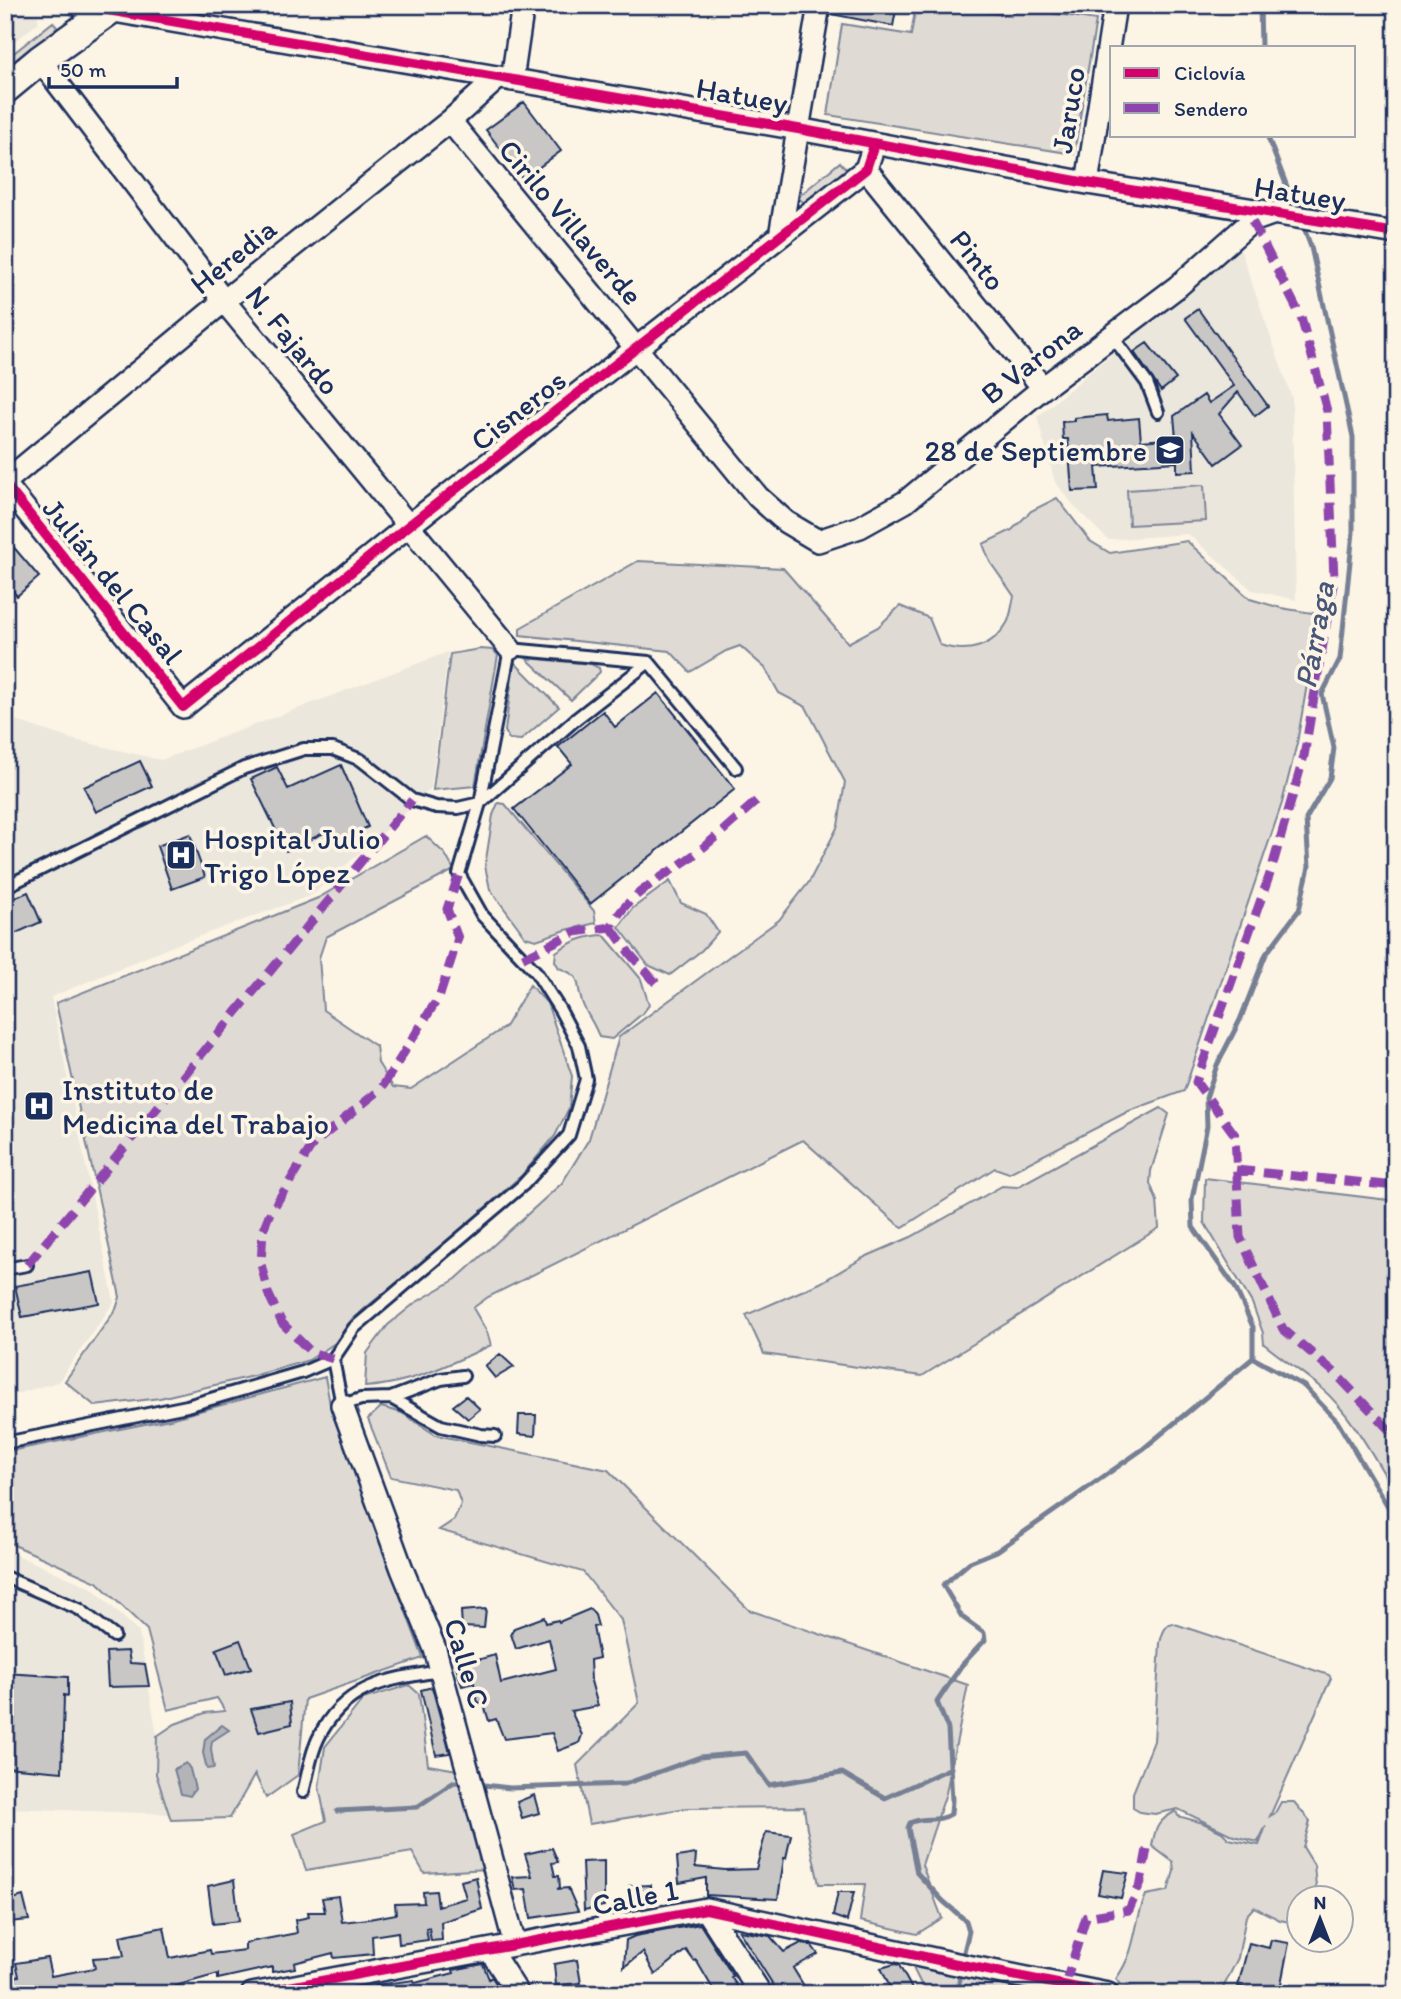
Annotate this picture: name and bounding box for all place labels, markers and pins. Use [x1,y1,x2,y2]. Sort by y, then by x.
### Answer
place label: 28 de Septiembre [924,432,1147,469]
school or university icon: 28 de Septiembre [1153,433,1187,467]
place label: Hospital Julio Trigo López [204,820,380,891]
hospital icon: Hospital Julio Trigo López [164,838,198,872]
place label: Instituto de Medicina del Trabajo [62,1071,329,1142]
hospital icon: Instituto de Medicina del Trabajo [22,1089,56,1123]

